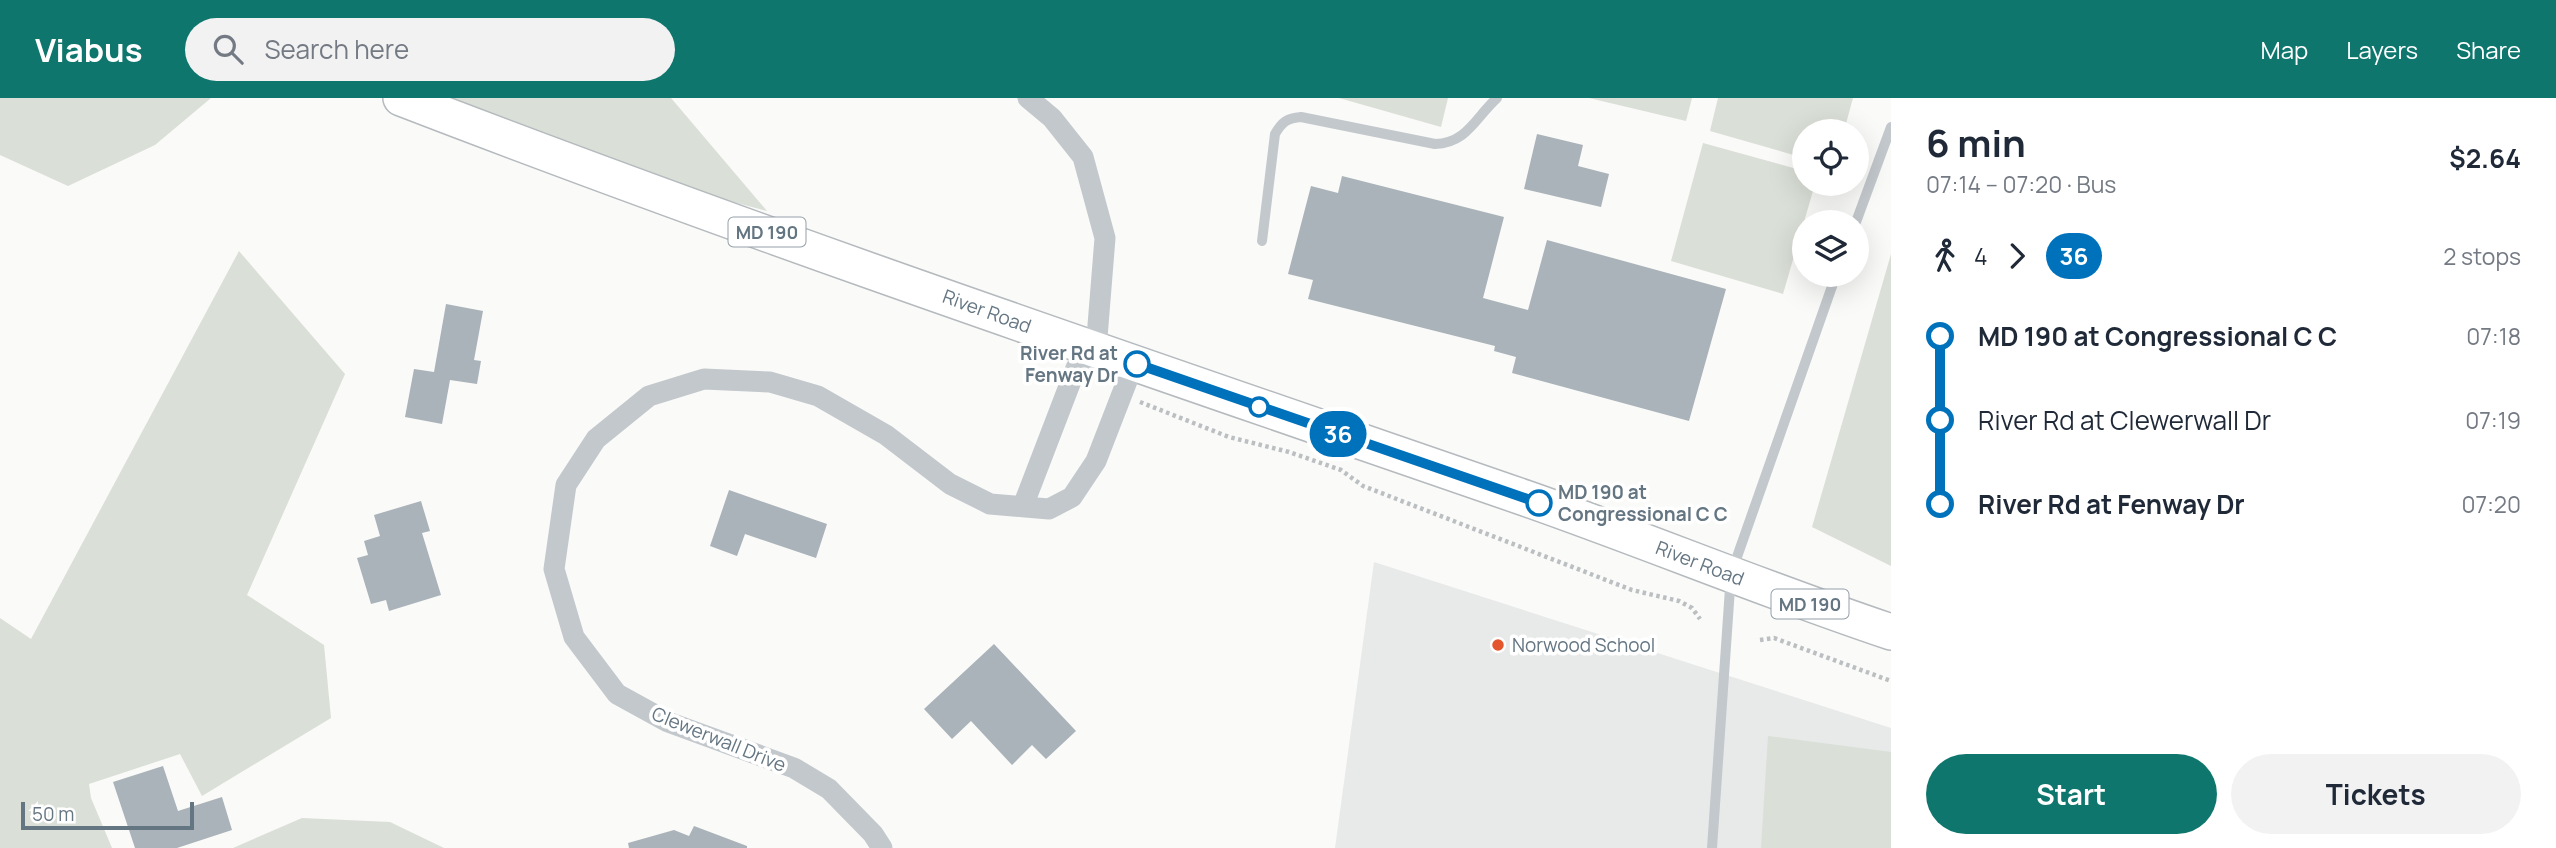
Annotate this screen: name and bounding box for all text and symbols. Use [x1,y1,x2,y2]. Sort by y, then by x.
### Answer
search box [185,18,675,81]
text: Viabus [35,27,143,72]
icon: search [209,30,247,68]
text: Search here [265,31,409,67]
text: Map [2261,33,2308,66]
text: Layers [2346,33,2418,66]
text: Share [2456,33,2521,66]
text: 6 min [1926,116,2026,168]
map controls [1792,119,1869,287]
button: locate [1792,119,1869,196]
text: $2.64 [2449,140,2521,176]
text: 07:14 – 07:20 · Bus [1926,168,2116,200]
button: layers [1792,210,1869,287]
road number: MD 190 [728,217,806,246]
icon: walk [1926,237,1964,275]
icon: forward [1998,237,2036,275]
text: 36 [2060,239,2088,272]
text: 4 [1974,240,1988,272]
text: 2 stops [2443,240,2521,272]
street label: River Road [939,283,1035,339]
text: MD 190 at Congressional C C [1978,318,2337,354]
text: 07:18 [2466,320,2521,352]
place label: River Rd at Fenway Dr [1020,340,1118,388]
marker: River Rd at Fenway Dr [1124,351,1150,377]
unlabelled marker [1249,397,1269,417]
text: River Rd at Clewerwall Dr [1978,402,2271,438]
text: 07:19 [2465,404,2521,436]
line badge: 36 [1306,411,1370,457]
text: 36 [1324,417,1352,450]
place label: MD 190 at Congressional C C [1558,479,1728,527]
text: River Rd at Fenway Dr [1978,486,2245,522]
text: 07:20 [2461,488,2521,520]
marker: MD 190 at Congressional C C [1526,490,1552,516]
street label: River Road [1652,534,1748,592]
road number: MD 190 [1772,590,1848,618]
place label: Norwood School [1512,632,1655,658]
marker: Norwood School [1490,637,1506,653]
street label: Clewerwall Drive [648,700,790,778]
button: Start [1926,754,2217,834]
button: Tickets [2231,754,2521,834]
scale bar [21,799,194,831]
text: 50 m [32,801,74,827]

